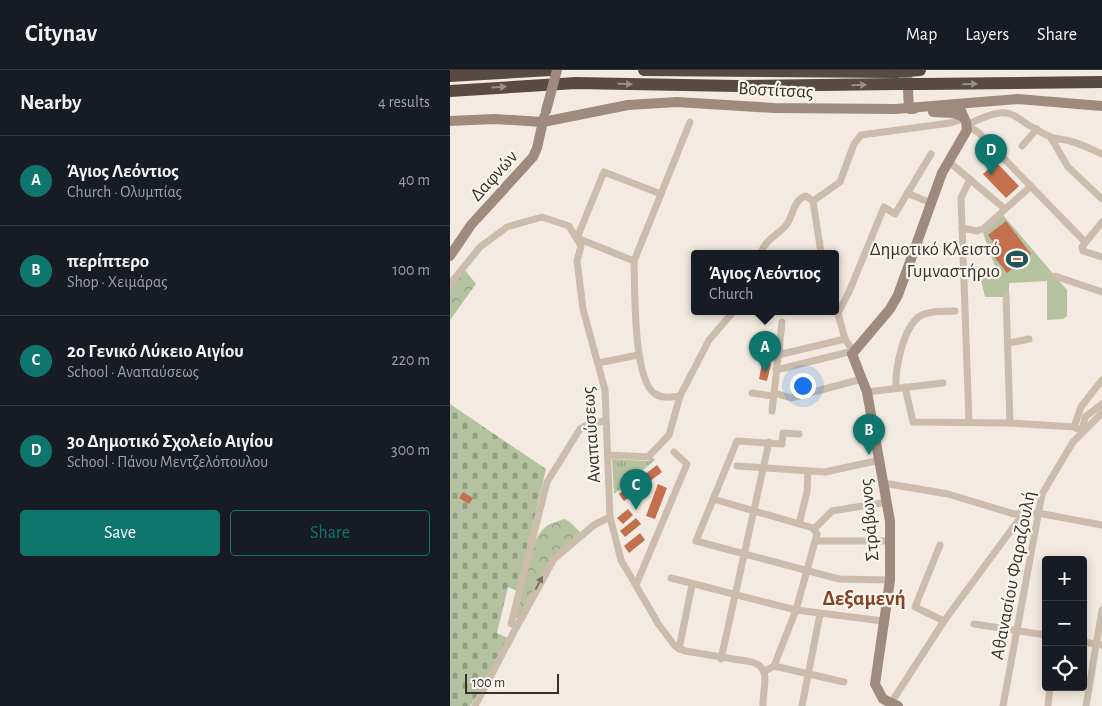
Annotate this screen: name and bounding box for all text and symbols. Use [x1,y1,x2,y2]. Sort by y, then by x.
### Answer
text: Citynav [25,22,97,46]
text: Map [906,26,937,44]
text: Layers [965,26,1009,44]
text: Share [1037,26,1077,44]
street label: Βοστίτσας [738,79,814,102]
one-way arrow [617,80,633,88]
one-way arrow [962,80,978,88]
one-way arrow [851,81,867,89]
one-way arrow [491,83,507,91]
text: Nearby [20,92,81,113]
text: 4 results [378,94,430,110]
pin: D [975,134,1007,175]
street label: Δαφνών [467,147,521,205]
text: Άγιος Λεόντιος [67,162,179,181]
text: A [31,172,41,188]
text: 40 m [398,172,430,188]
text: Church · Ολυμπίας [67,184,182,200]
place label: Δημοτικό Κλειστό Γυμναστήριο [870,240,1000,281]
sports icon: Δημοτικό Κλειστό Γυμναστήριο [1004,246,1030,272]
popup [691,250,839,315]
text: περίπτερο [67,252,149,271]
text: B [31,262,41,278]
text: 100 m [392,262,430,278]
text: Άγιος Λεόντιος [709,264,821,283]
text: Shop · Χειμάρας [67,274,168,290]
text: Church [709,286,753,302]
pin: A [749,331,781,372]
text: 2ο Γενικό Λύκειο Αιγίου [67,342,244,361]
text: C [32,352,40,368]
text: 220 m [392,352,430,368]
text: School · Αναπαύσεως [67,364,199,380]
your location [790,373,816,399]
street label: Αναπαύσεως [579,386,604,484]
pin: B [853,414,885,455]
text: 3ο Δημοτικό Σχολείο Αιγίου [67,432,273,451]
text: D [31,442,41,458]
text: 300 m [391,442,430,458]
text: School · Πάνου Μεντζελόπουλου [67,454,268,470]
pin: C [620,469,652,510]
street label: Στράβωνος [856,478,883,562]
street label: Αθανασίου Φαραζουλή [988,489,1039,661]
button: Save [20,510,220,556]
button: Share [230,510,430,556]
map controls [1042,556,1087,691]
button: + [1042,556,1087,601]
one-way arrow [535,576,543,591]
district label: Δεξαμενή [822,588,906,609]
button: − [1042,601,1087,646]
button: locate [1042,646,1087,691]
scale bar [465,671,559,694]
text: 100 m [472,676,505,690]

